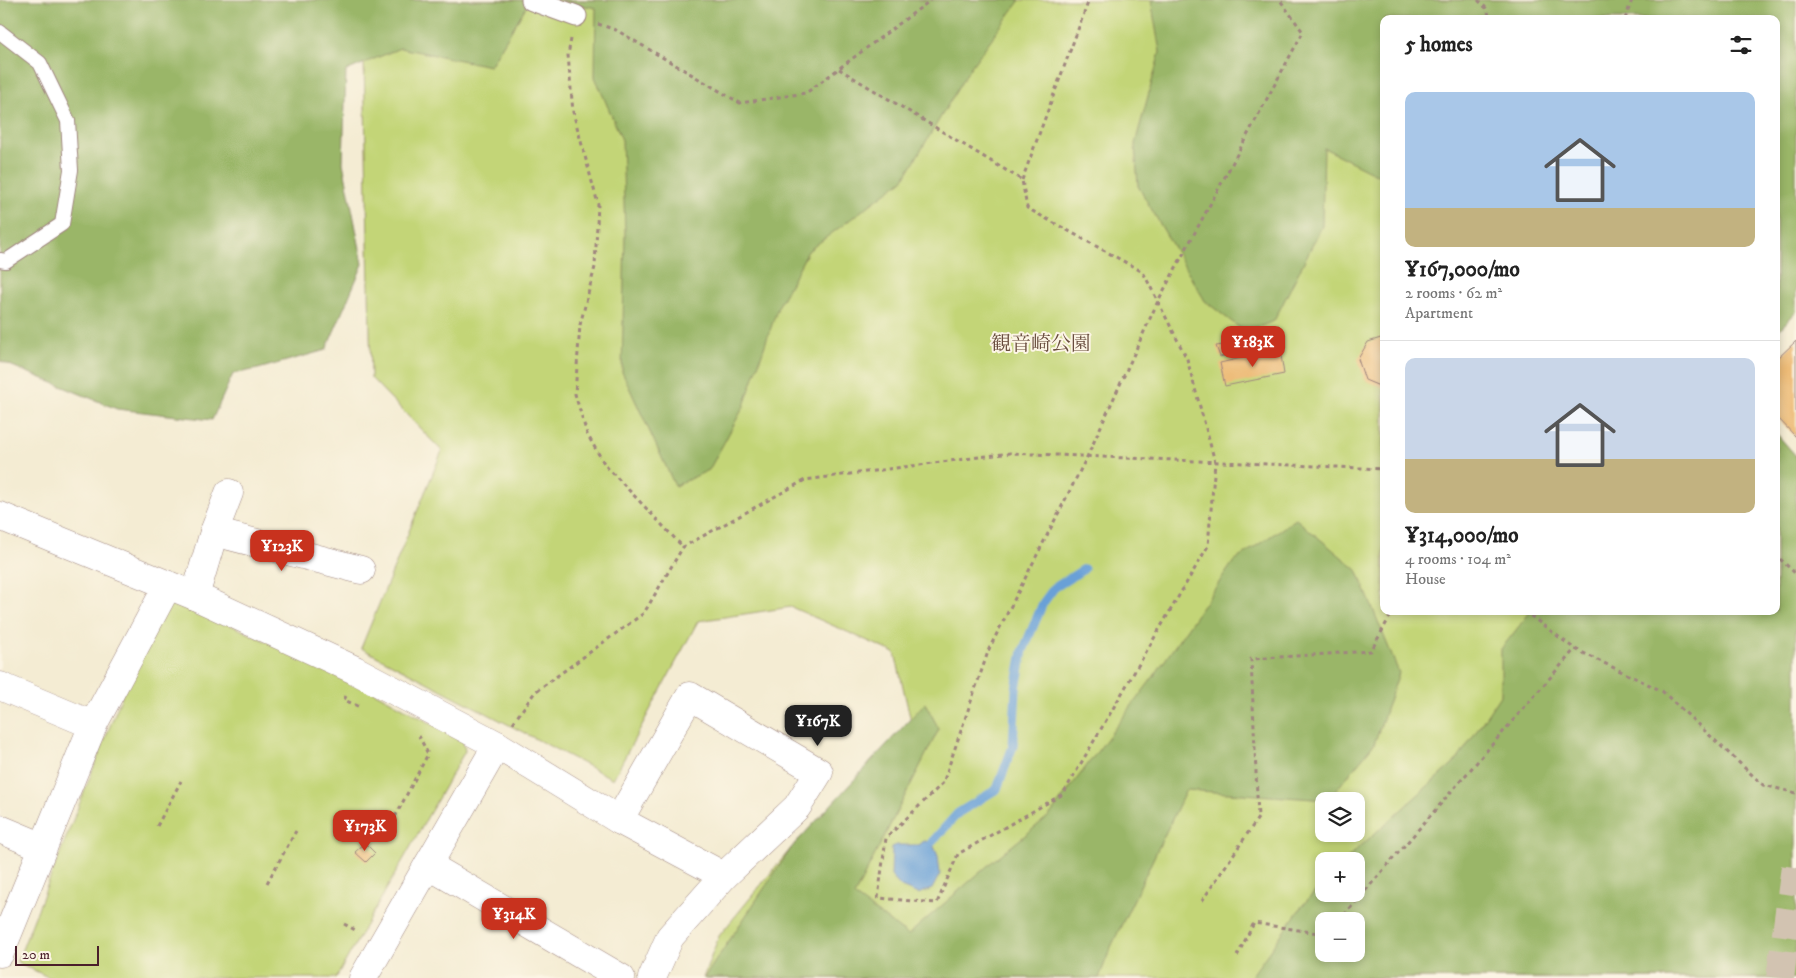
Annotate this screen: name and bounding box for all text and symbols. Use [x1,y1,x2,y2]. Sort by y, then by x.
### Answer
icon: filters [1727,31,1755,59]
text: 5 homes [1405,32,1473,58]
icon: home [1535,125,1625,215]
text: ¥167,000/mo [1405,257,1520,283]
text: 2 rooms · 62 m² [1405,283,1502,303]
text: Apartment [1405,303,1473,323]
pin: ¥183K [1218,326,1288,368]
park label: 観音崎公園 [991,332,1091,357]
text: ¥183K [1232,332,1274,352]
icon: home [1535,390,1625,480]
text: ¥314,000/mo [1405,523,1518,549]
pin: ¥123K [247,530,317,572]
text: ¥123K [261,536,303,556]
text: 4 rooms · 104 m² [1405,549,1511,569]
text: House [1405,569,1446,589]
pin: ¥167K [783,704,853,747]
text: ¥167K [796,711,840,731]
map controls [1315,792,1365,962]
button: layers [1315,792,1365,842]
pin: ¥173K [330,810,400,852]
text: ¥173K [344,816,386,836]
button: + [1315,852,1365,902]
pin: ¥314K [479,898,549,940]
text: ¥314K [492,904,536,924]
button: − [1315,912,1365,962]
scale bar [15,943,99,966]
text: 20 m [22,946,50,964]

